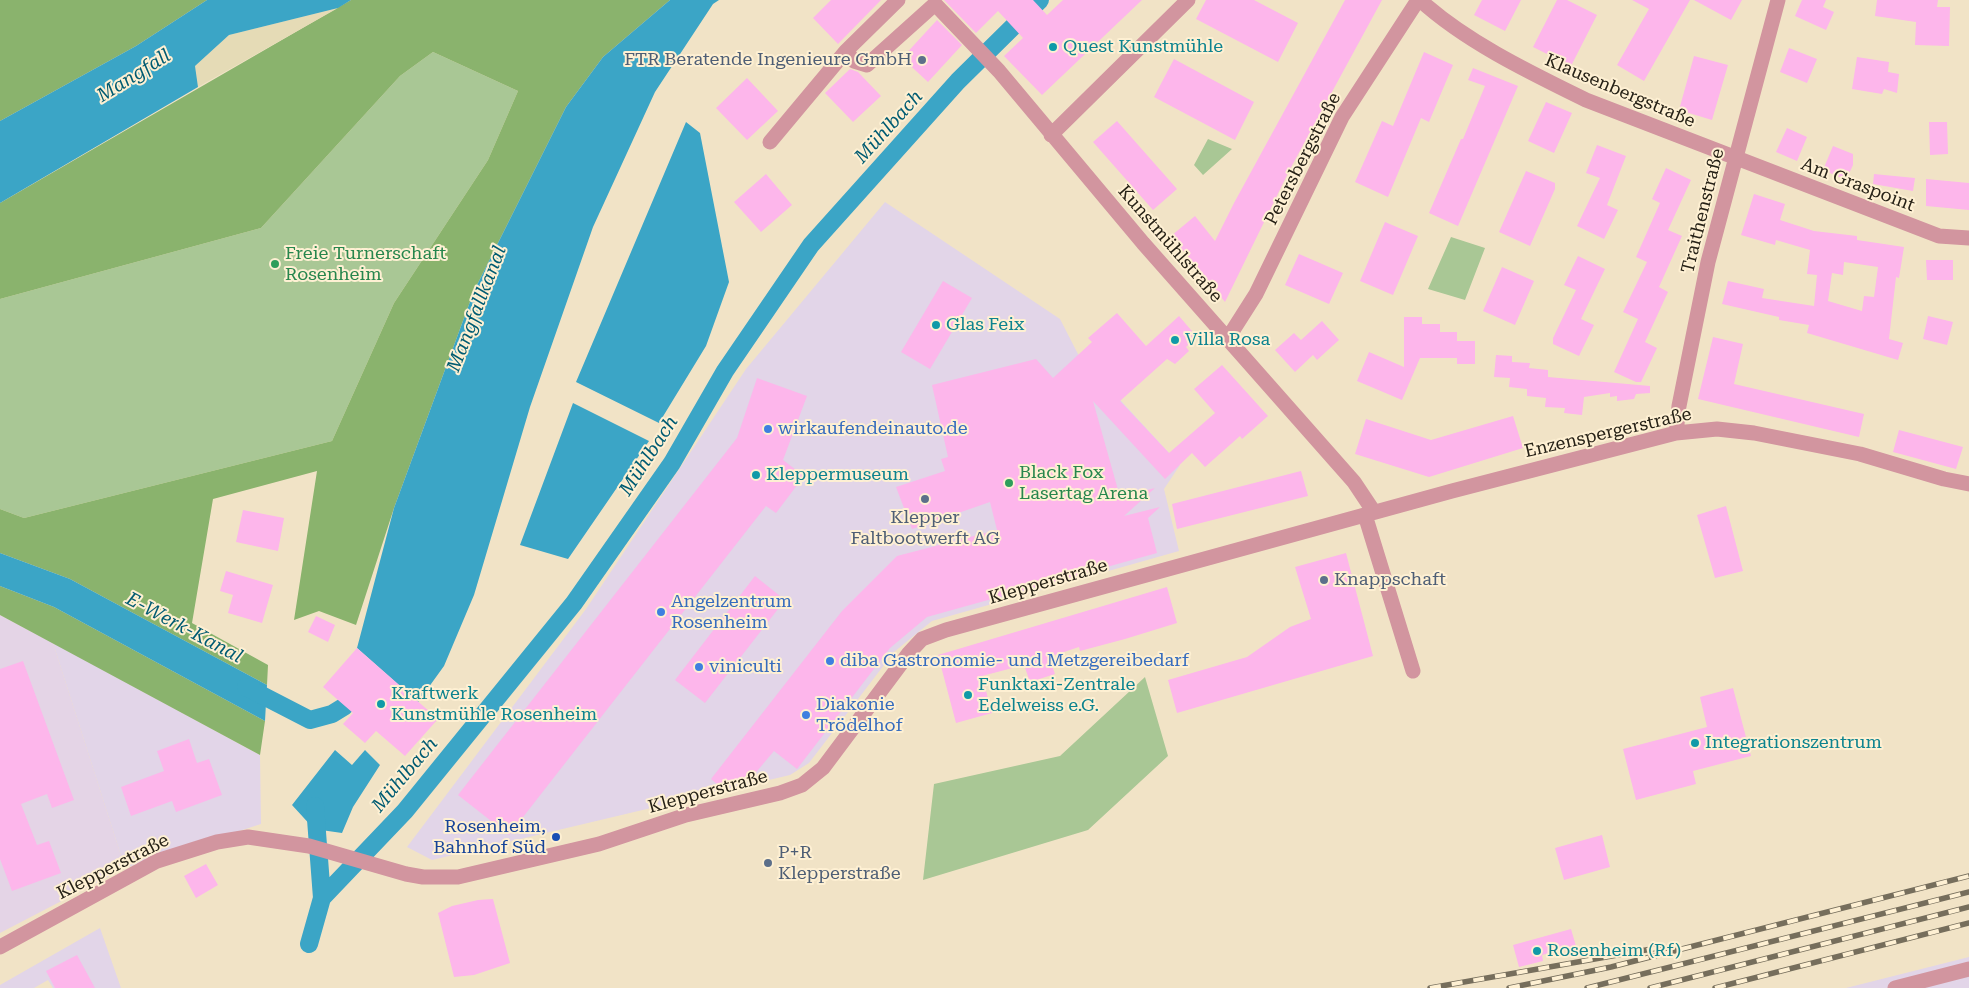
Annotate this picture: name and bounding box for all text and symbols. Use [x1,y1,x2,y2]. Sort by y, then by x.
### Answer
place label: Quest Kunstmühle [1063,36,1223,58]
marker: Quest Kunstmühle [1047,41,1059,53]
water label: Mangfall [93,44,175,108]
place label: FTR Beratende Ingenieure GmbH [624,49,912,71]
street label: Klausenbergstraße [1542,50,1698,132]
marker: FTR Beratende Ingenieure GmbH [916,54,928,66]
water label: Mühlbach [850,86,928,168]
street label: Petersbergstraße [1260,89,1346,229]
street label: Traithenstraße [1677,146,1729,276]
street label: Am Graspoint [1798,153,1918,217]
street label: Kunstmühlstraße [1113,181,1227,307]
place label: Freie Turnerschaft Rosenheim [285,243,446,286]
water label: Mangfallkanal [443,243,511,375]
marker: Freie Turnerschaft Rosenheim [269,258,281,270]
place label: Glas Feix [946,314,1024,336]
marker: Glas Feix [930,319,942,331]
place label: Villa Rosa [1185,329,1270,351]
marker: Villa Rosa [1169,334,1181,346]
street label: Enzenspergerstraße [1522,403,1694,463]
water label: Mühlbach [615,412,683,500]
place label: wirkaufendeinauto.de [778,418,968,440]
marker: wirkaufendeinauto.de [762,423,774,435]
place label: Black Fox Lasertag Arena [1019,462,1148,504]
place label: Kleppermuseum [766,464,909,486]
marker: Kleppermuseum [750,469,762,481]
marker: Black Fox Lasertag Arena [1003,477,1015,489]
marker: Klepper Faltbootwerft AG [919,493,931,505]
place label: Klepper Faltbootwerft AG [850,507,1000,550]
street label: Klepperstraße [986,555,1110,609]
place label: Knappschaft [1334,569,1446,591]
marker: Knappschaft [1318,574,1330,586]
water label: E-Werk-Kanal [122,588,246,668]
place label: Angelzentrum Rosenheim [671,591,792,634]
marker: Angelzentrum Rosenheim [655,606,667,618]
place label: diba Gastronomie- und Metzgereibedarf [840,650,1189,672]
marker: diba Gastronomie- und Metzgereibedarf [824,655,836,667]
place label: viniculti [709,656,782,678]
marker: viniculti [693,661,705,673]
place label: Funktaxi-Zentrale Edelweiss e.G. [978,674,1135,716]
place label: Kraftwerk Kunstmühle Rosenheim [391,683,597,726]
marker: Funktaxi-Zentrale Edelweiss e.G. [962,689,974,701]
place label: Diakonie Trödelhof [816,694,902,736]
marker: Kraftwerk Kunstmühle Rosenheim [375,698,387,710]
marker: Diakonie Trödelhof [800,709,812,721]
place label: Integrationszentrum [1705,732,1882,754]
water label: Mühlbach [367,733,443,817]
marker: Integrationszentrum [1689,737,1701,749]
street label: Klepperstraße [646,766,770,818]
place label: Rosenheim, Bahnhof Süd [433,816,546,859]
street label: Klepperstraße [53,830,173,904]
marker: Rosenheim, Bahnhof Süd [550,831,562,843]
place label: P+R Klepperstraße [778,842,901,884]
marker: P+R Klepperstraße [762,857,774,869]
place label: Rosenheim (Rf) [1547,940,1681,962]
marker: Rosenheim (Rf) [1531,945,1543,957]

